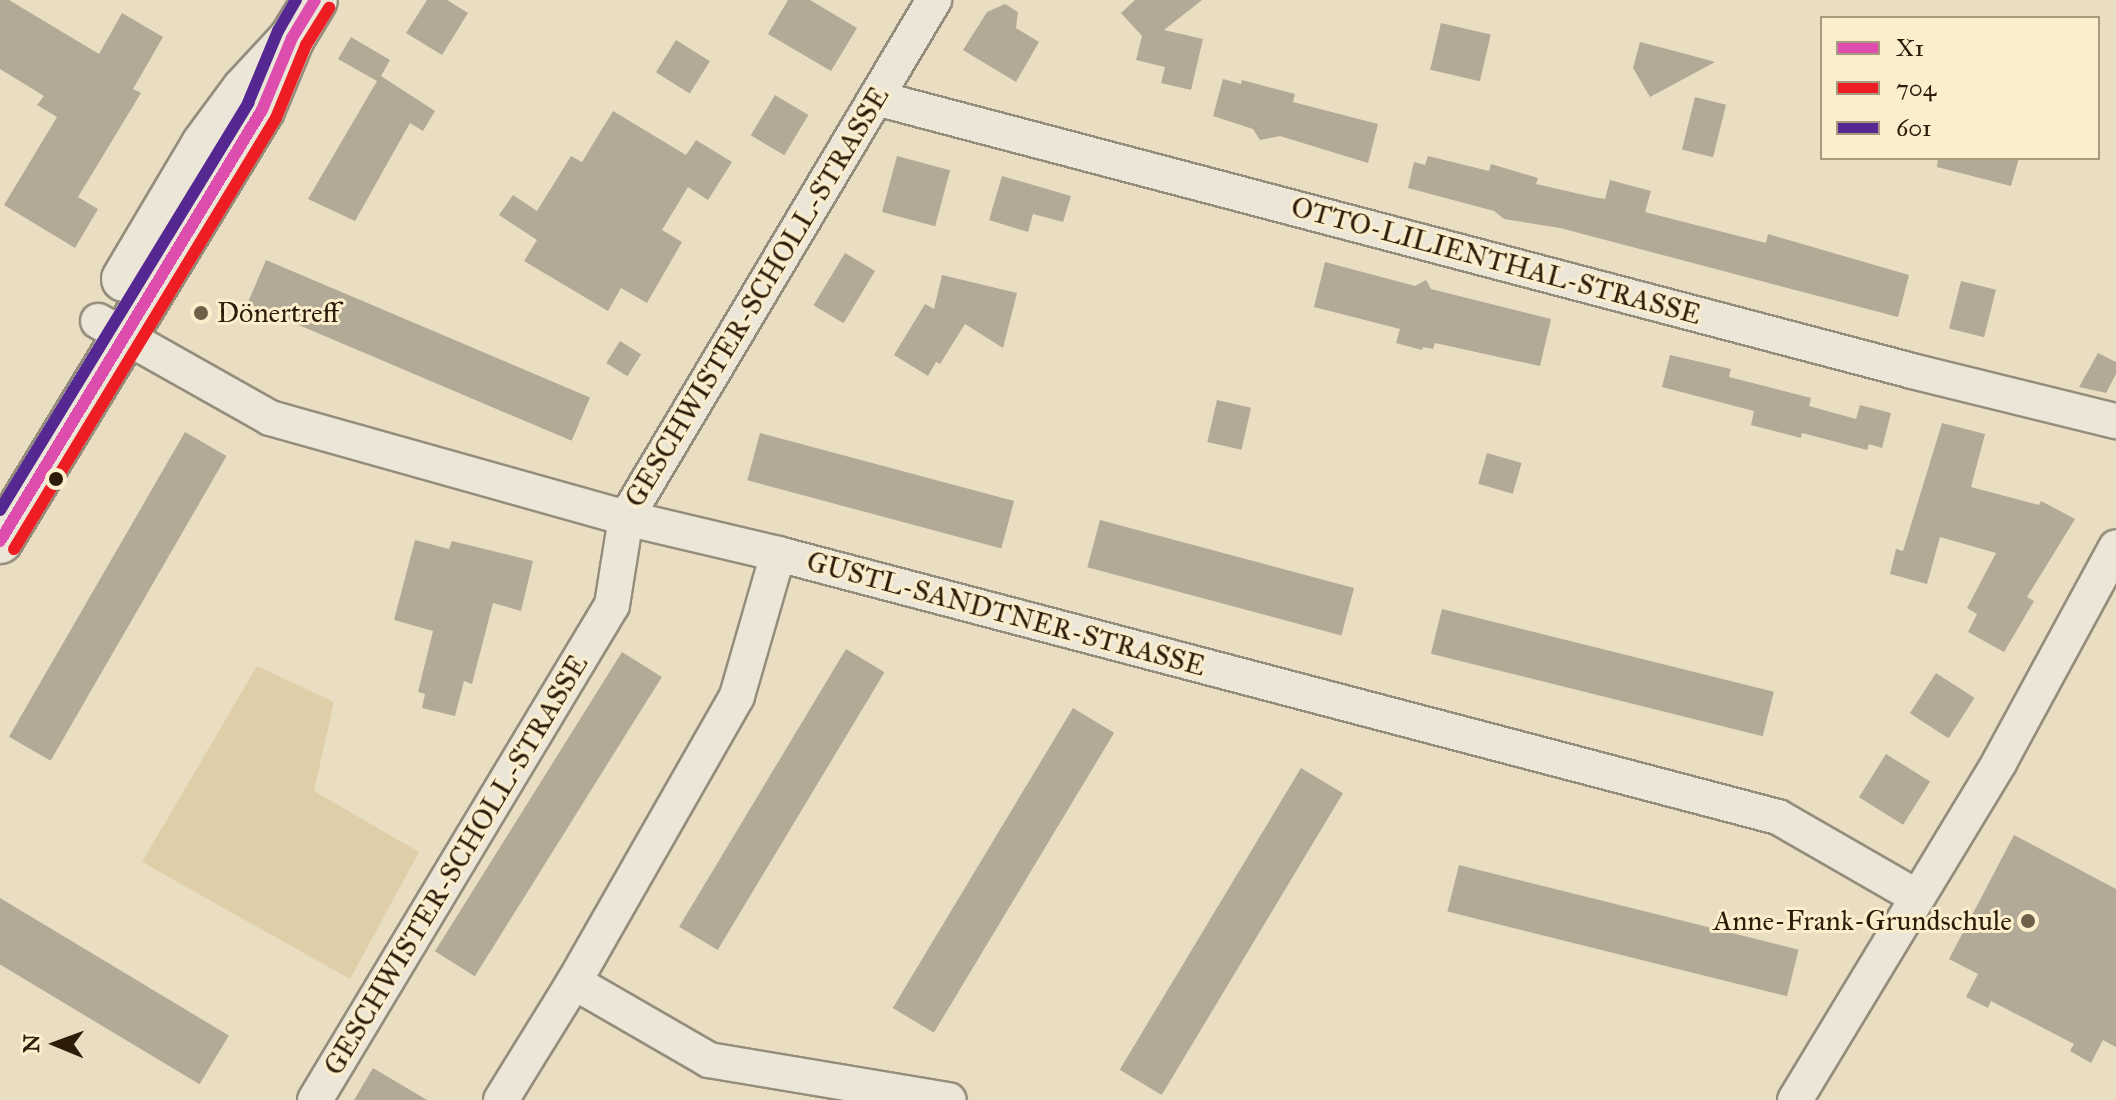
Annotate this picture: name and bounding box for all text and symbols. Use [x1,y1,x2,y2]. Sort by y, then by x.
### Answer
legend [1820,16,2100,160]
text: X1 [1896,33,1924,63]
text: 704 [1896,73,1936,103]
street label: GESCHWISTER-SCHOLL-STRASSE [618,81,896,513]
text: 601 [1896,113,1932,143]
street label: OTTO-LILIENTHAL-STRASSE [1288,190,1704,332]
place label: Dönertreff [217,296,339,330]
marker: Dönertreff [192,304,210,322]
unlabelled marker [48,471,64,487]
street label: GUSTL-SANDTNER-STRASSE [803,545,1209,683]
street label: GESCHWISTER-SCHOLL-STRASSE [317,649,595,1081]
place label: Anne-Frank-Grundschule [1713,904,2012,938]
marker: Anne-Frank-Grundschule [2019,912,2037,930]
north arrow [16,1004,96,1084]
text: N [18,1034,45,1053]

